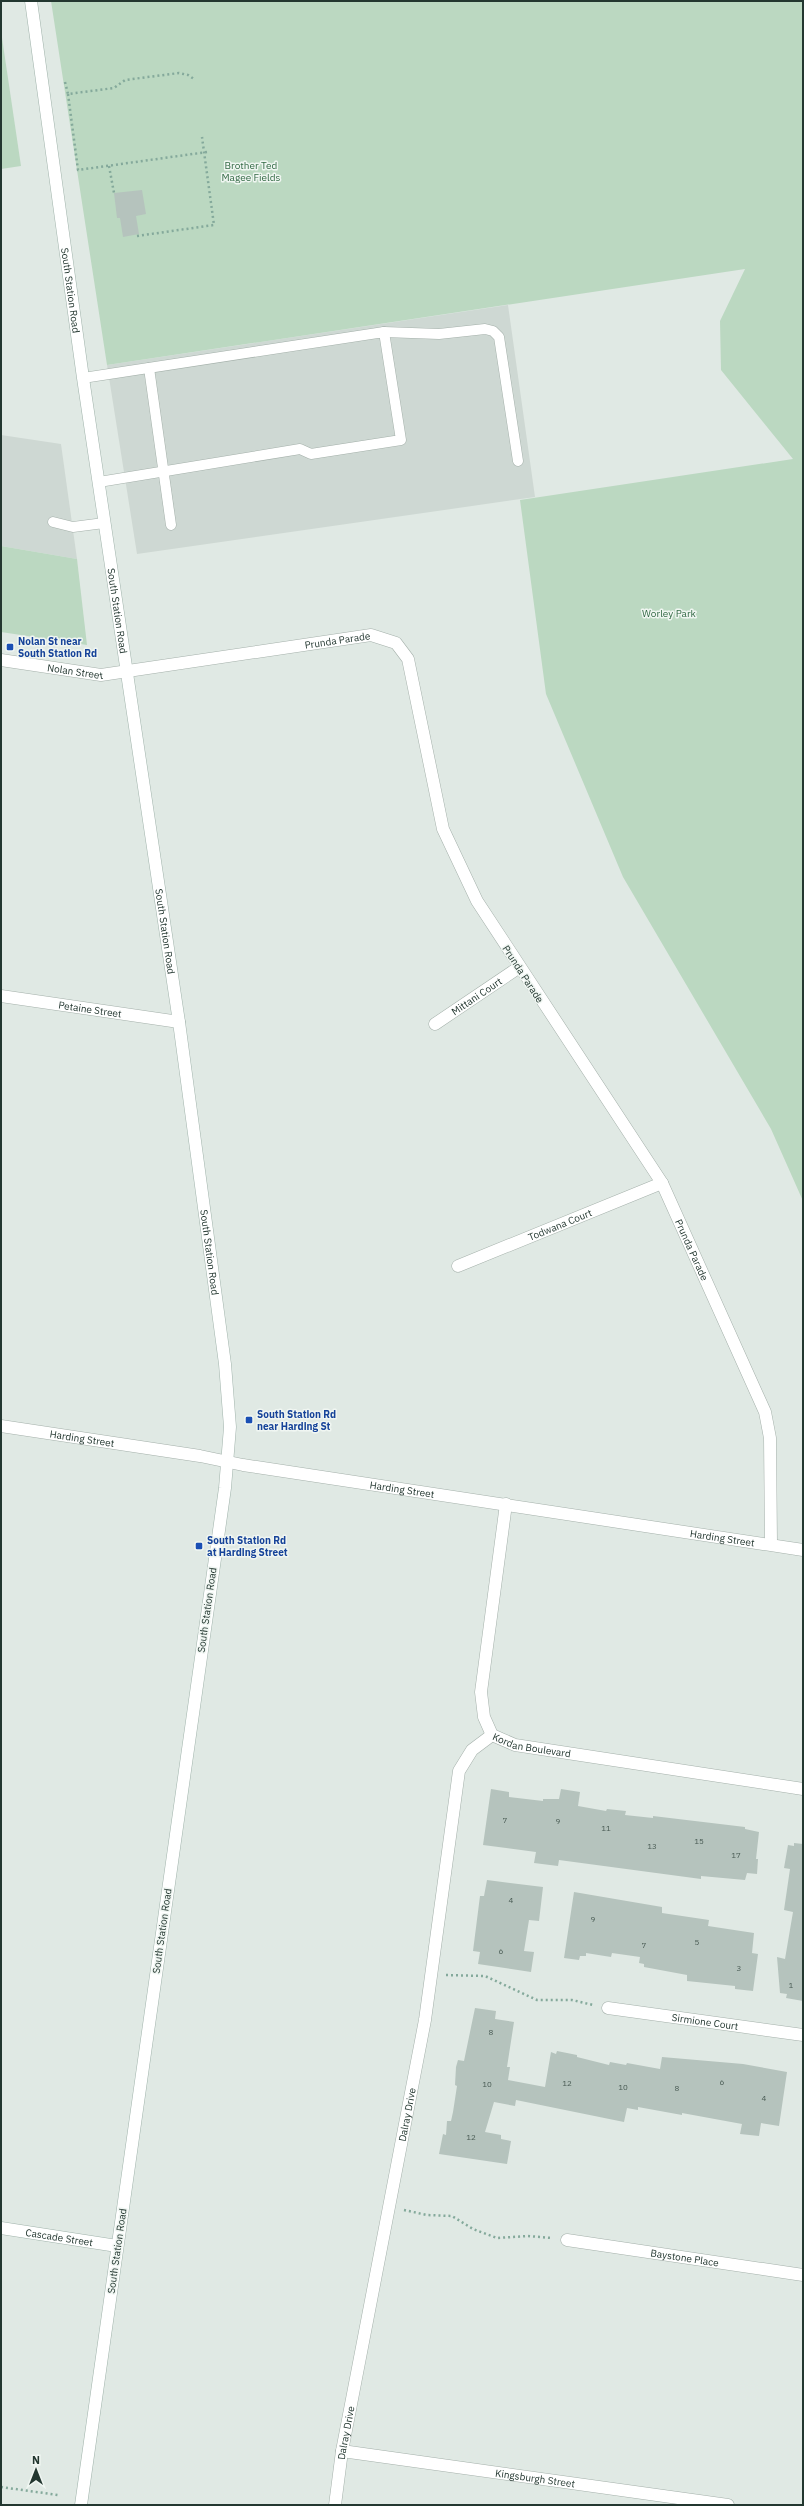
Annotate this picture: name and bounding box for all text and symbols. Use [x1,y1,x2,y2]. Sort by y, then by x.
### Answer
park label: Brother Ted Magee Fields [222,159,281,184]
street label: South Station Road [59,247,83,334]
street label: South Station Road [105,567,130,654]
park label: Worley Park [642,607,697,620]
street label: Prunda Parade [304,629,371,651]
place label: Nolan St near South Station Rd [18,635,97,660]
marker: Nolan St near South Station Rd [5,642,15,652]
street label: Nolan Street [46,661,104,682]
street label: South Station Road [153,888,178,975]
street label: Prunda Parade [500,943,547,1006]
street label: Mittani Court [449,974,505,1018]
street label: Petaine Street [58,998,123,1020]
street label: Todwana Court [526,1206,594,1243]
street label: South Station Road [198,1209,222,1296]
street label: Prunda Parade [673,1217,712,1283]
place label: South Station Rd near Harding St [257,1408,336,1433]
marker: South Station Rd near Harding St [244,1415,254,1425]
street label: Harding Street [49,1427,116,1450]
street label: Harding Street [369,1478,436,1501]
street label: Harding Street [689,1526,756,1549]
place label: South Station Rd at Harding Street [207,1534,288,1559]
marker: South Station Rd at Harding Street [194,1541,204,1551]
street label: South Station Road [195,1567,219,1653]
street label: Kordan Boulevard [491,1730,572,1760]
house number: 7 [503,1815,508,1825]
house number: 9 [556,1816,561,1826]
house number: 11 [601,1823,611,1833]
house number: 15 [694,1836,704,1846]
house number: 13 [647,1841,657,1851]
house number: 17 [731,1850,741,1860]
street label: South Station Road [150,1888,174,1974]
house number: 4 [509,1895,514,1905]
house number: 9 [591,1914,596,1924]
house number: 5 [695,1937,700,1947]
house number: 7 [642,1940,647,1950]
house number: 6 [499,1946,504,1956]
house number: 3 [737,1963,742,1973]
house number: 1 [789,1980,794,1990]
street label: Sirmione Court [671,2010,740,2033]
house number: 8 [489,2027,494,2037]
house number: 6 [720,2077,725,2087]
house number: 12 [562,2078,572,2088]
house number: 10 [482,2079,492,2089]
house number: 10 [618,2082,628,2092]
house number: 8 [675,2083,680,2093]
street label: Dalray Drive [395,2086,418,2143]
house number: 4 [762,2093,767,2103]
house number: 12 [466,2132,476,2142]
street label: South Station Road [105,2208,129,2294]
street label: Cascade Street [25,2225,94,2249]
street label: Baystone Place [650,2246,720,2269]
street label: Dalray Drive [334,2404,357,2460]
north arrow [16,2450,56,2490]
text: N [32,2453,40,2467]
street label: Kingsburgh Street [494,2466,576,2490]

